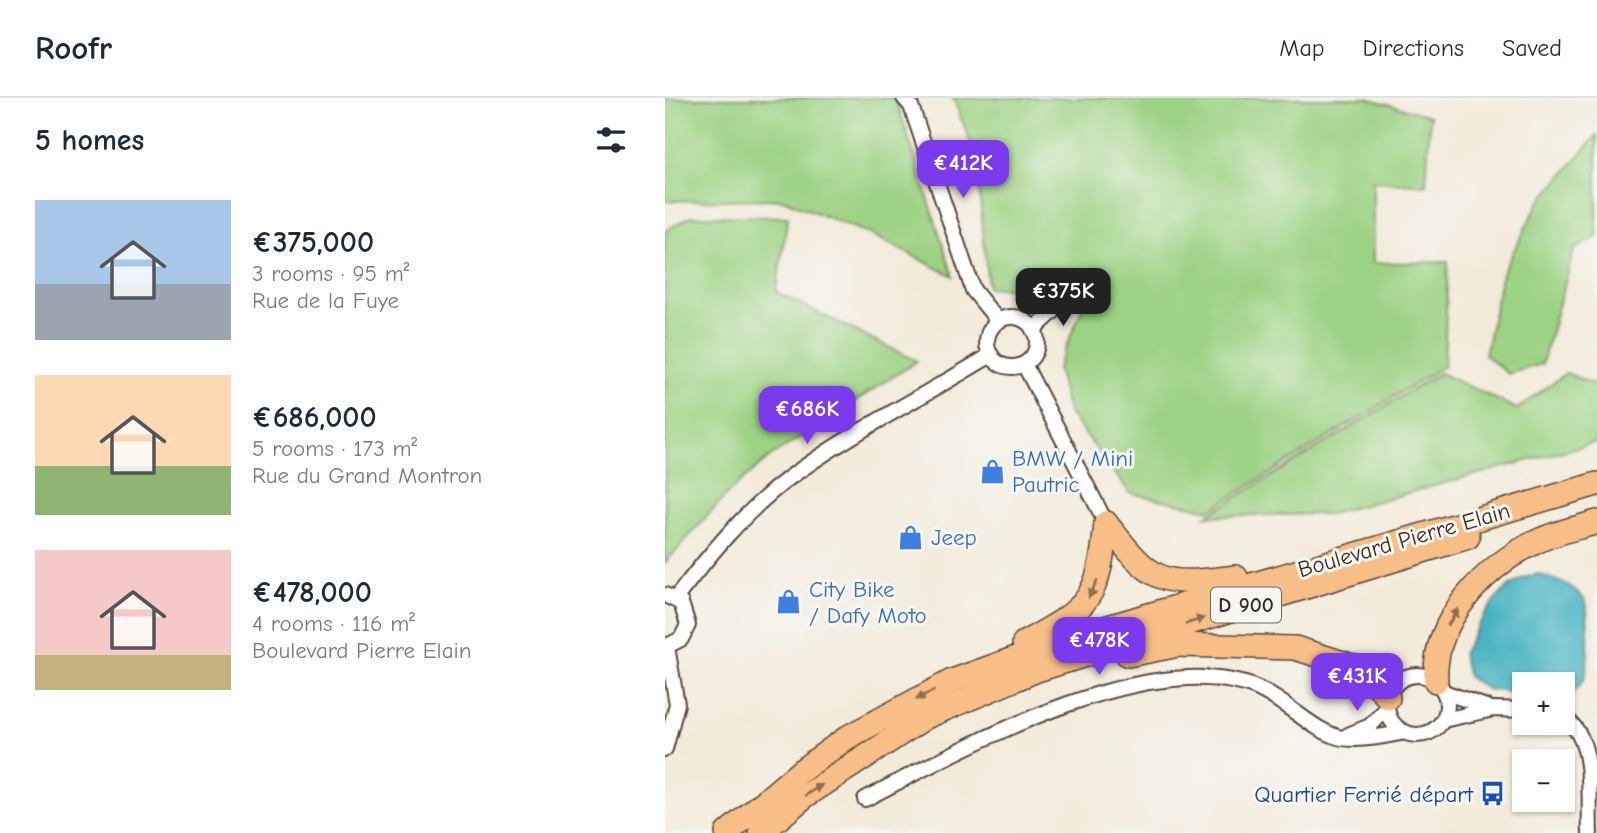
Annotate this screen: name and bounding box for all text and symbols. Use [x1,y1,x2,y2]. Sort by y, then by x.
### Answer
text: Roofr [35,29,112,67]
text: Map [1279,34,1325,62]
text: Directions [1363,34,1464,62]
text: Saved [1502,34,1562,62]
icon: filters [592,121,630,159]
text: 5 homes [35,123,144,158]
pin: €412K [914,140,1012,200]
text: €412K [933,149,993,176]
text: €375,000 [252,225,374,260]
icon: home [91,228,175,312]
text: 3 rooms · 95 m² [252,260,410,287]
pin: €375K [1014,268,1112,328]
text: €375K [1032,277,1094,304]
text: Rue de la Fuye [252,287,399,314]
pin: €686K [758,386,856,446]
text: €686K [775,395,839,422]
text: €686,000 [252,400,377,435]
icon: home [91,403,175,487]
text: 5 rooms · 173 m² [252,435,417,462]
place label: BMW / Mini Pautric [1012,445,1133,498]
shop icon: BMW / Mini Pautric [978,457,1006,485]
text: Rue du Grand Montron [252,462,482,489]
street label: Boulevard Pierre Elain [1295,497,1513,583]
shop icon: Jeep [897,523,925,551]
place label: Jeep [931,524,977,551]
text: €478,000 [252,575,372,610]
place label: City Bike / Dafy Moto [809,576,927,629]
icon: home [91,578,175,662]
one-way arrow [1087,579,1098,599]
shop icon: City Bike / Dafy Moto [775,588,803,616]
road number: D 900 [1211,588,1281,622]
one-way arrow [1446,608,1459,627]
text: 4 rooms · 116 m² [252,610,415,637]
one-way arrow [1184,616,1205,626]
pin: €478K [1050,618,1148,677]
text: €478K [1068,626,1130,653]
text: Boulevard Pierre Elain [252,637,471,664]
pin: €431K [1308,654,1406,713]
text: €431K [1327,662,1387,689]
map controls [1512,672,1575,812]
button: + [1512,672,1575,735]
one-way arrow [915,689,935,700]
button: − [1512,749,1575,812]
bus stop icon: Quartier Ferrié départ [1479,780,1507,808]
place label: Quartier Ferrié départ [1254,781,1474,808]
one-way arrow [804,784,824,797]

